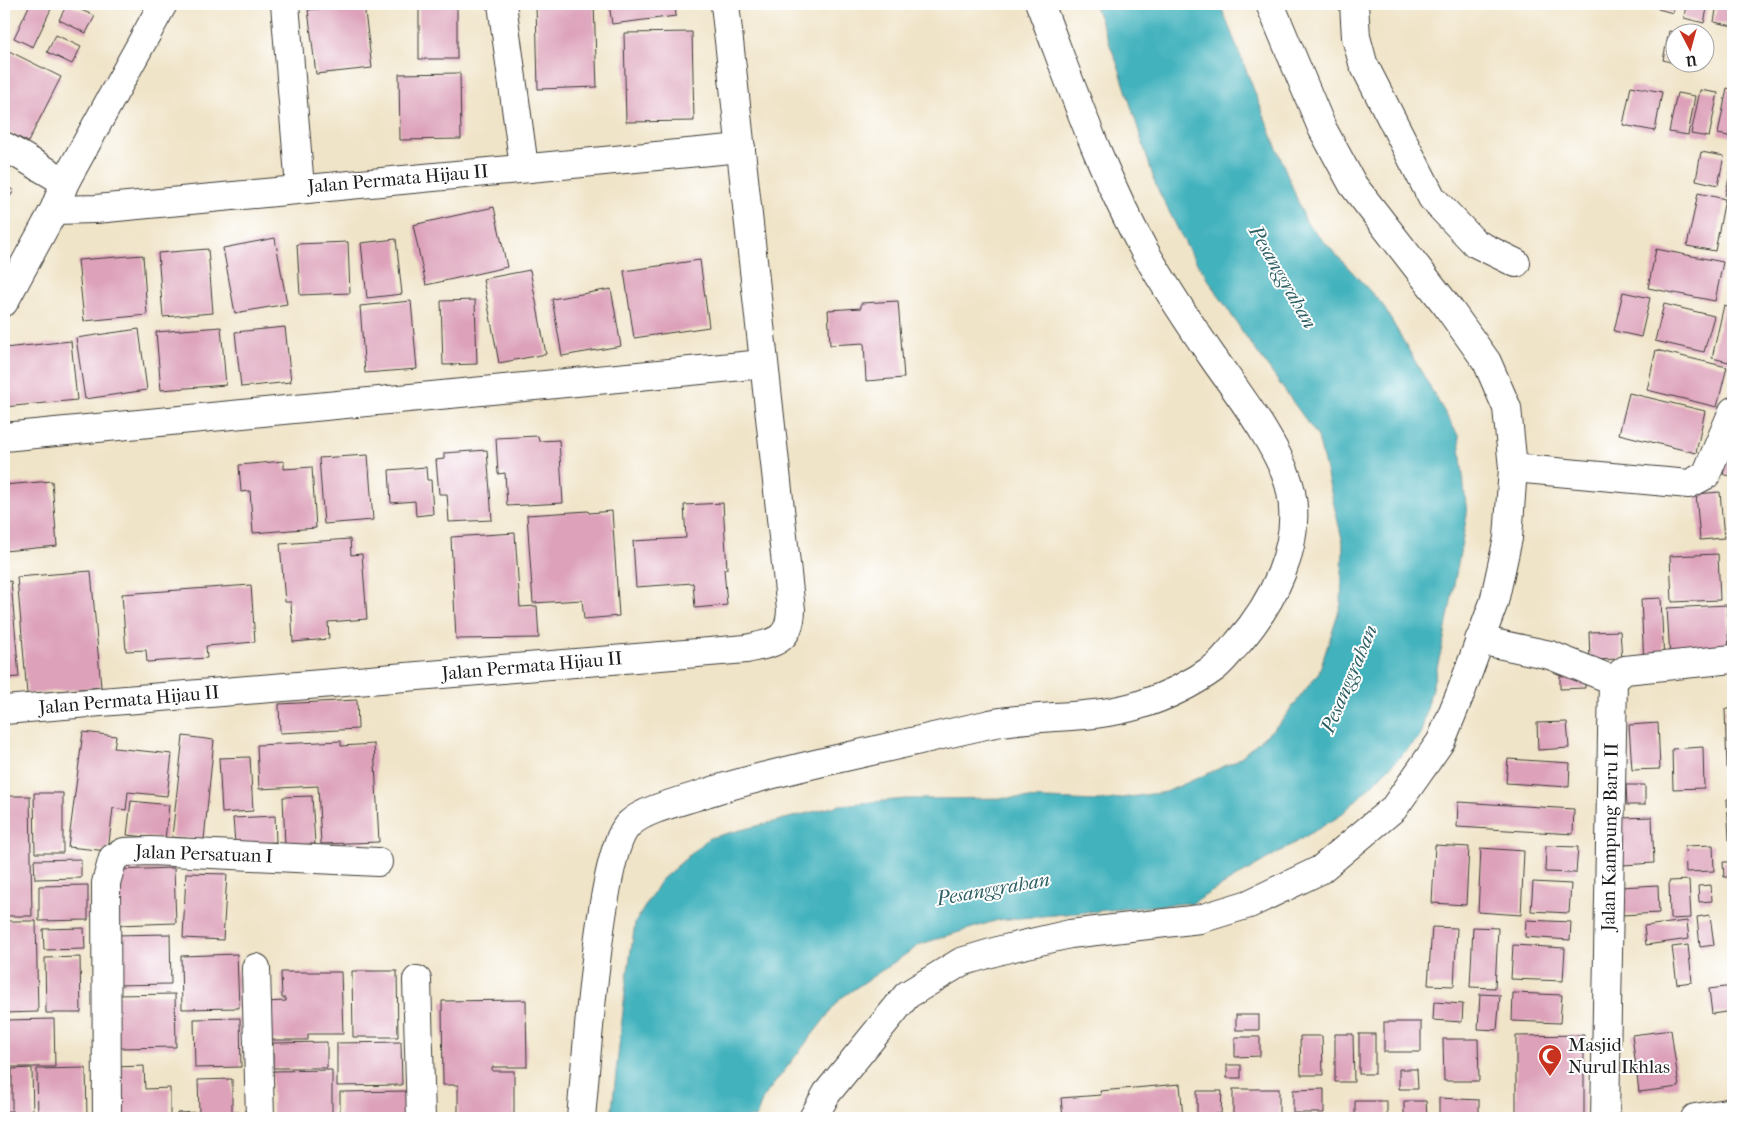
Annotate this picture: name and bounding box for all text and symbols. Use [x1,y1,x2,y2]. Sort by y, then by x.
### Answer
north arrow [1664,22,1714,72]
text: U [1685,51,1699,69]
street label: Jalan Permata Hijau II [305,160,489,198]
water label: Pesanggrahan [1244,220,1322,333]
water label: Pesanggrahan [1316,621,1382,737]
street label: Jalan Permata Hijau II [439,647,623,685]
street label: Jalan Permata Hijau II [36,681,220,719]
street label: Jalan Kampung Baru II [1597,743,1623,933]
street label: Jalan Persatuan I [133,841,273,867]
water label: Pesanggrahan [933,868,1052,911]
place label: Masjid Nurul Ikhlas [1568,1034,1670,1078]
mosque icon: Masjid Nurul Ikhlas [1537,1043,1563,1077]

